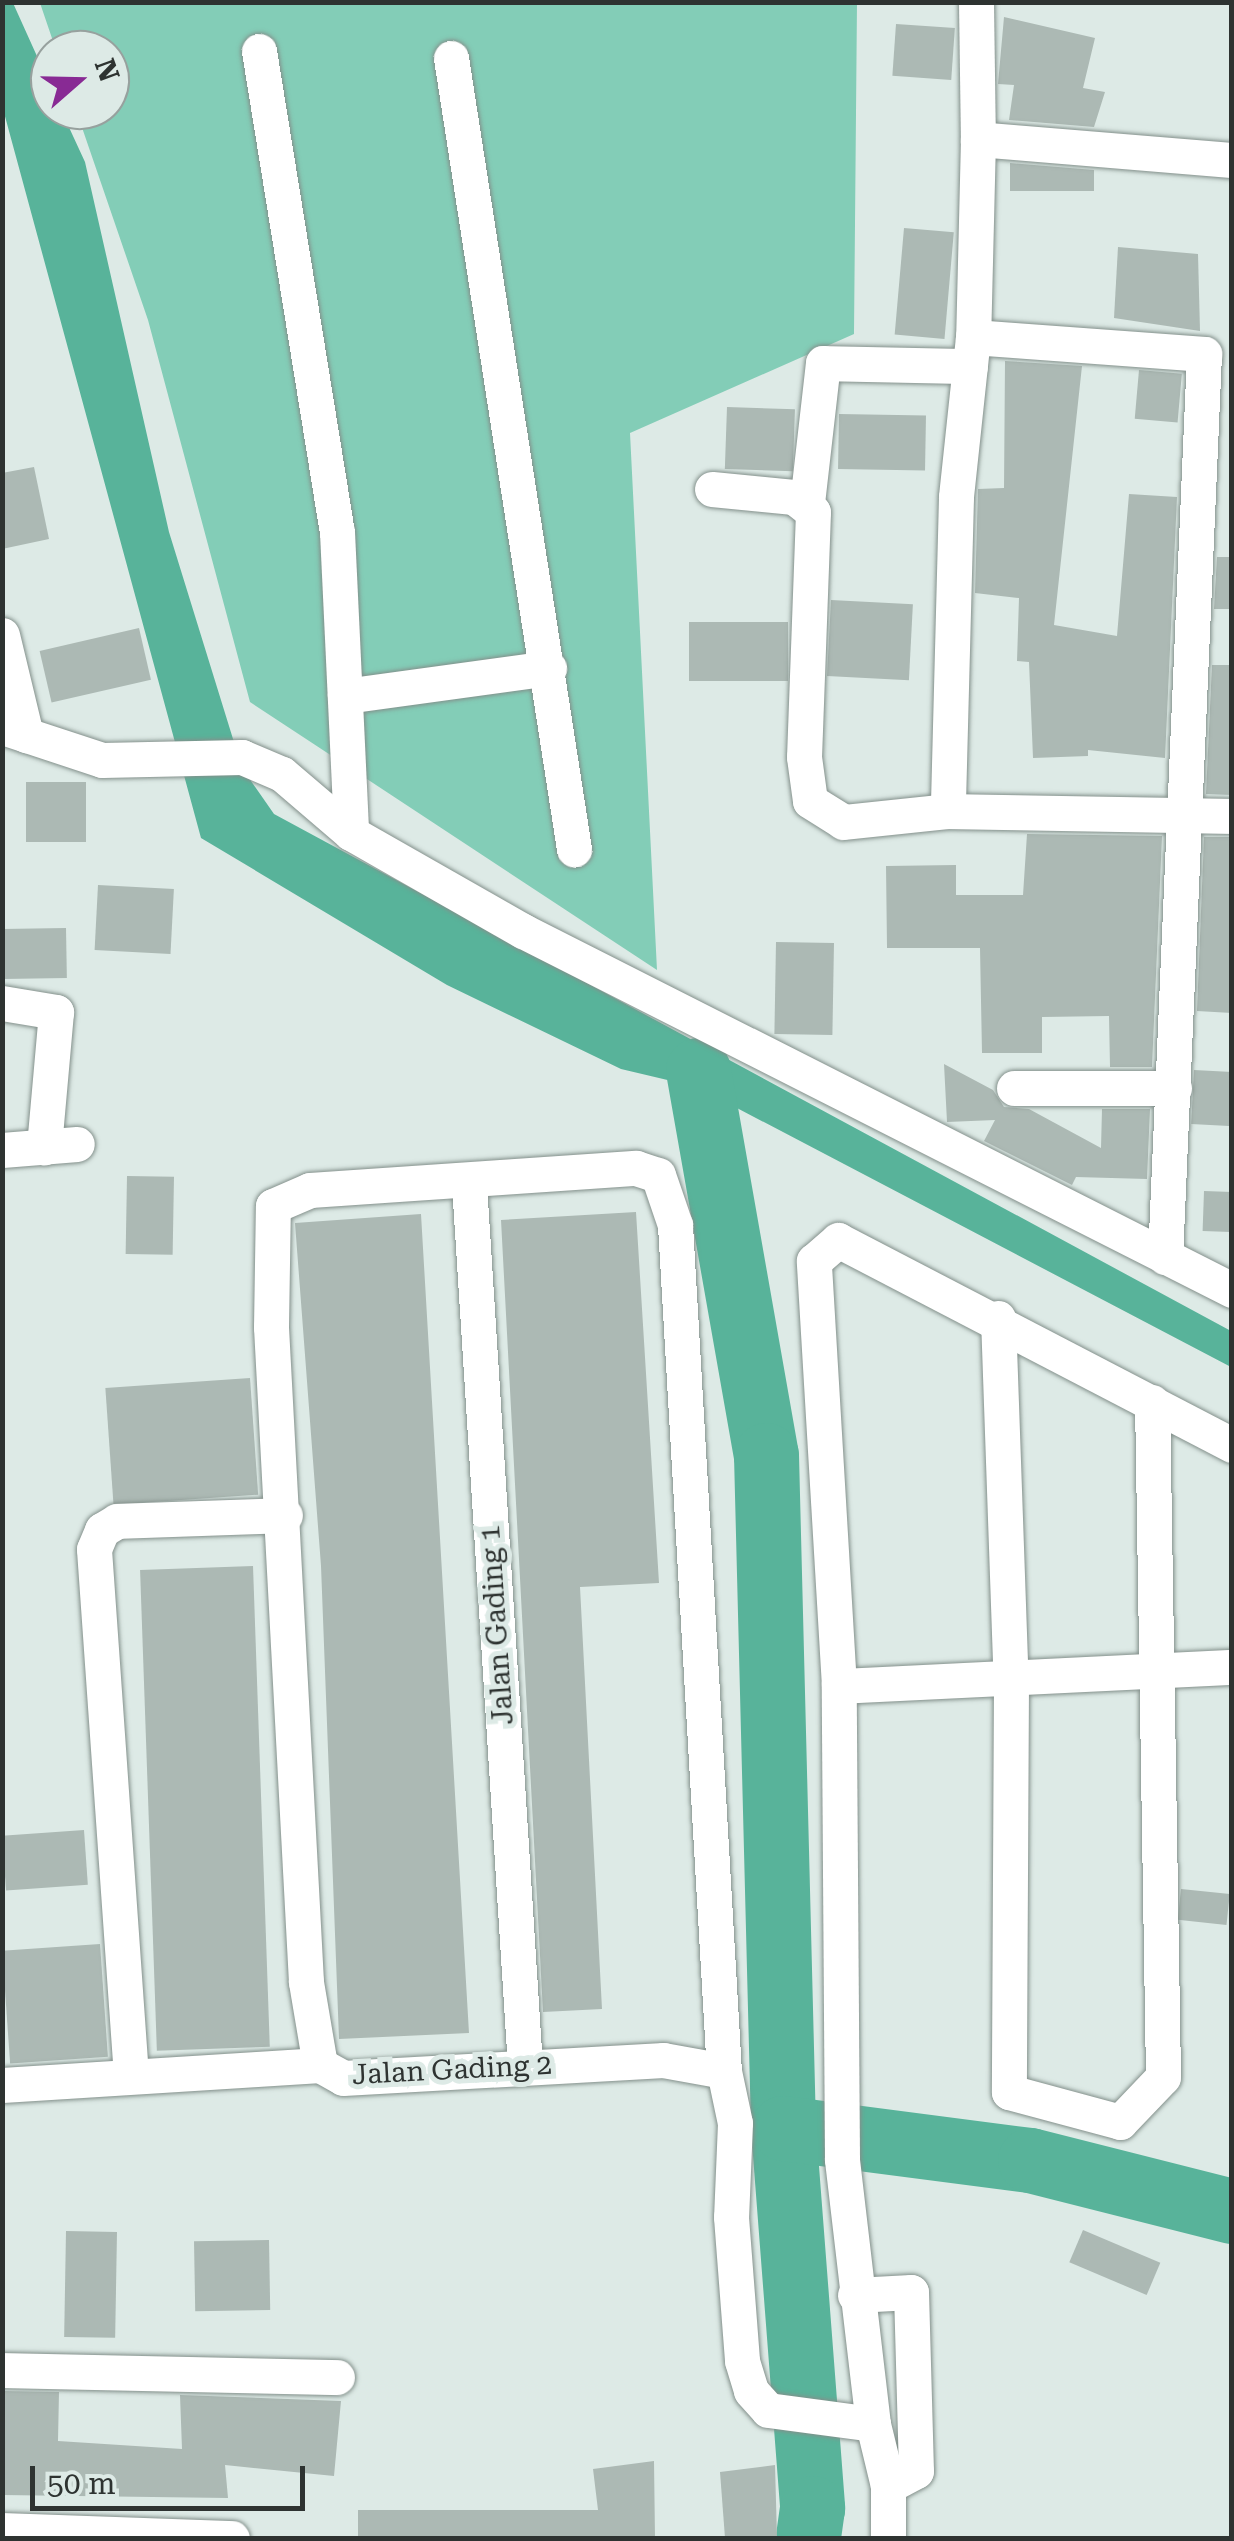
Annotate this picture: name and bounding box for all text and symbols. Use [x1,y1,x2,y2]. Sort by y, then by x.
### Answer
north arrow [30,30,130,130]
text: N [88,54,126,86]
street label: Jalan Gading 1 [473,1524,521,1726]
street label: Jalan Gading 2 [351,2048,553,2092]
scale bar [35,2446,310,2508]
text: 50 m [47,2466,116,2501]

